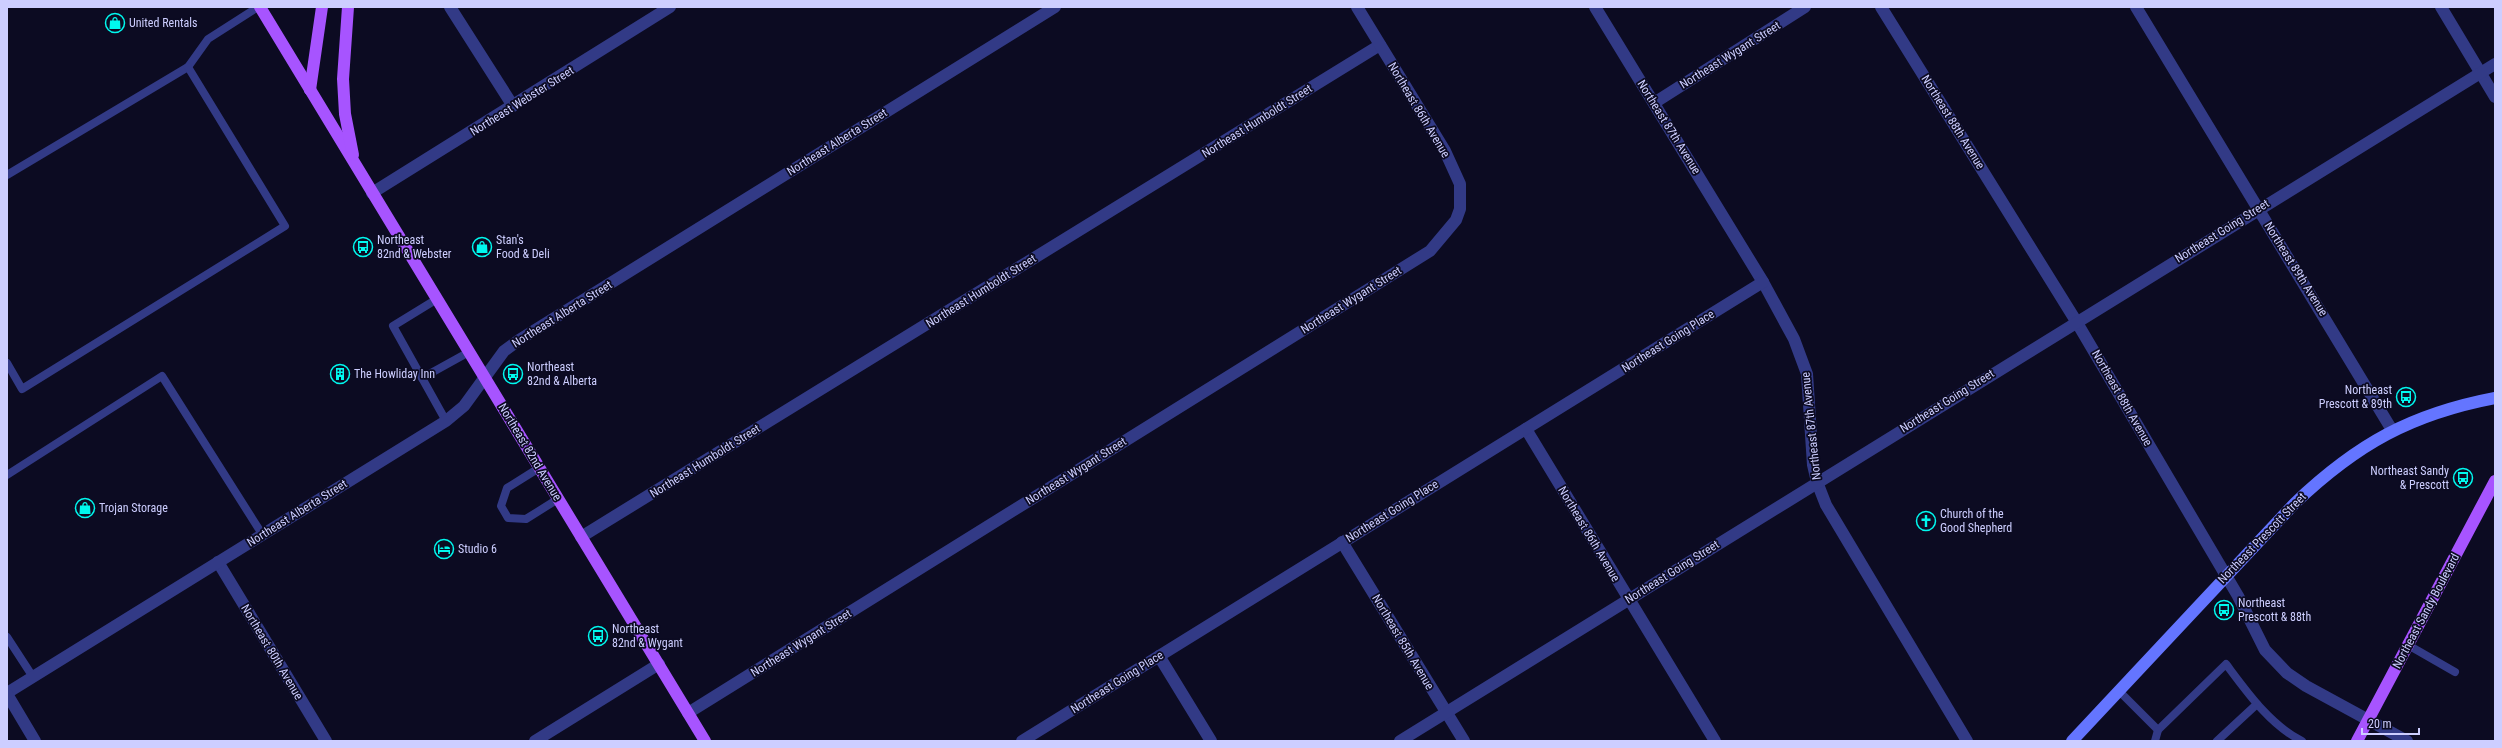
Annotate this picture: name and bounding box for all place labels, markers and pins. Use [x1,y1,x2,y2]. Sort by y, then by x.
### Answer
shop icon: United Rentals [104,12,126,34]
place label: United Rentals [129,16,198,30]
place label: Northeast 82nd & Webster [377,233,452,261]
place label: Stan's Food & Deli [496,233,550,261]
bus stop icon: Northeast 82nd & Webster [352,236,374,258]
shop icon: Stan's Food & Deli [471,236,493,258]
place label: Northeast 82nd & Alberta [527,360,597,388]
building icon: The Howliday Inn [329,363,351,385]
bus stop icon: Northeast 82nd & Alberta [502,363,524,385]
place label: The Howliday Inn [354,367,435,381]
place label: Northeast Prescott & 89th [2319,383,2392,411]
bus stop icon: Northeast Prescott & 89th [2395,386,2417,408]
place label: Northeast Sandy & Prescott [2370,464,2449,492]
bus stop icon: Northeast Sandy & Prescott [2452,467,2474,489]
shop icon: Trojan Storage [74,497,96,519]
place label: Trojan Storage [99,501,168,515]
place label: Church of the Good Shepherd [1940,507,2012,535]
church icon: Church of the Good Shepherd [1915,510,1937,532]
hotel icon: Studio 6 [433,538,455,560]
place label: Studio 6 [458,542,497,556]
place label: Northeast Prescott & 88th [2238,596,2311,624]
bus stop icon: Northeast Prescott & 88th [2213,599,2235,621]
place label: Northeast 82nd & Wygant [612,622,683,650]
bus stop icon: Northeast 82nd & Wygant [587,625,609,647]

